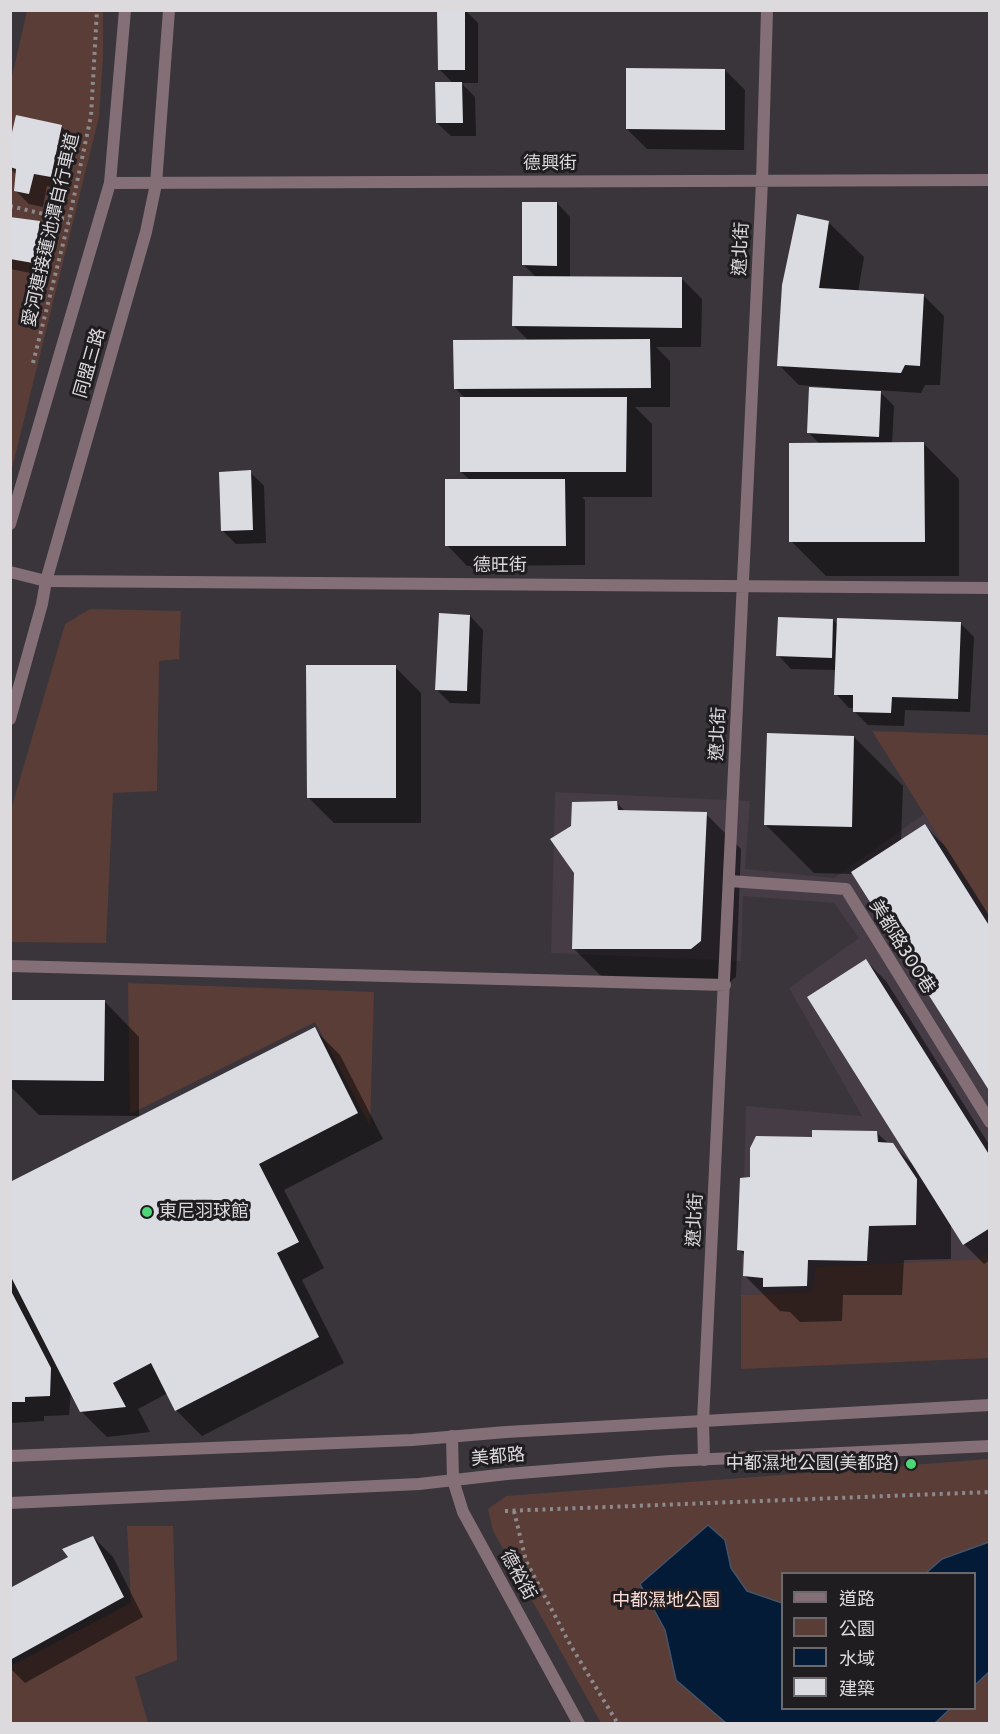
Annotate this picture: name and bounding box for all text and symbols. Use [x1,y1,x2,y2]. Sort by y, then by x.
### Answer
street label: 愛河連接蓮池潭自行車道 [18,131,84,329]
street label: 德興街 [523,153,577,175]
street label: 遼北街 [729,221,753,277]
street label: 同盟三路 [70,325,110,401]
street label: 德旺街 [473,555,527,577]
street label: 遼北街 [706,706,730,762]
street label: 美都路300巷 [865,896,939,998]
street label: 遼北街 [683,1192,707,1248]
place label: 東尼羽球館 [159,1201,249,1223]
marker: 東尼羽球館 [140,1205,154,1219]
street label: 美都路 [470,1444,526,1470]
place label: 中都濕地公園(美都路) [726,1453,899,1475]
marker: 中都濕地公園(美都路) [904,1457,918,1471]
street label: 德裕街 [495,1546,541,1604]
legend [781,1572,976,1710]
text: 道路 [839,1588,875,1610]
park label: 中都濕地公園 [612,1590,720,1612]
text: 公園 [839,1618,875,1640]
text: 水域 [839,1648,875,1670]
text: 建築 [839,1678,875,1700]

